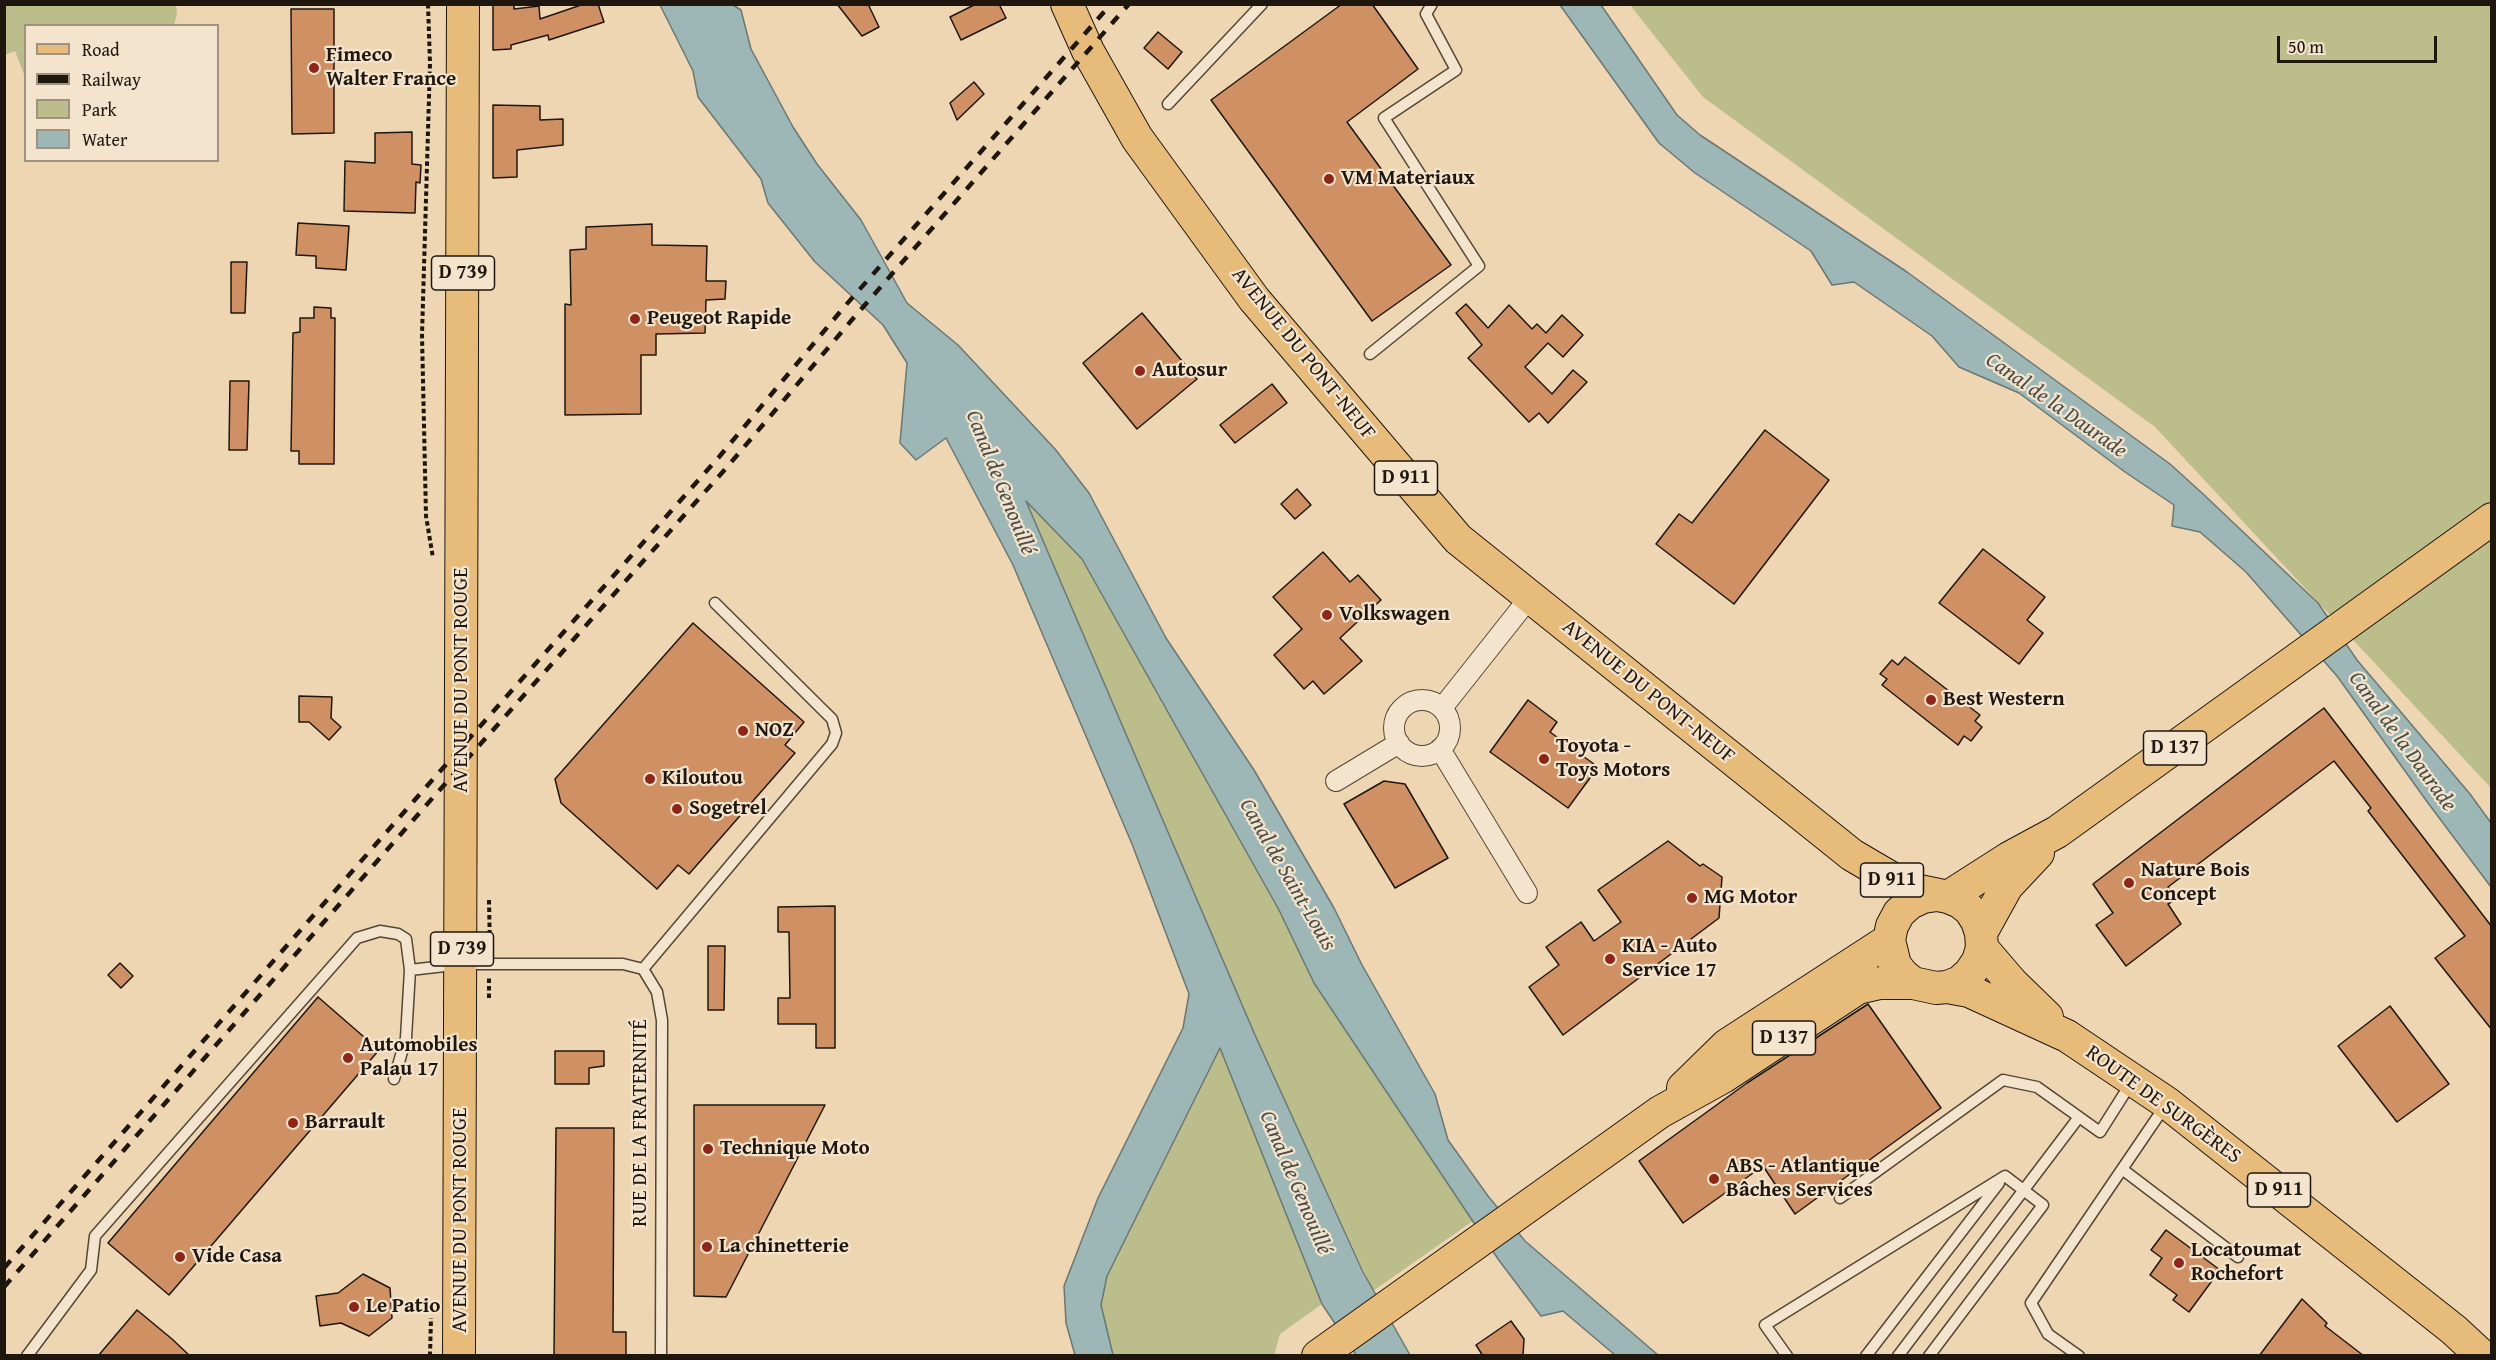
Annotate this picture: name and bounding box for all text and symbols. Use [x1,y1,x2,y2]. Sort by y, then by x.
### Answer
legend [24,24,219,162]
scale bar [2280,24,2440,62]
text: 50 m [2288,33,2324,60]
text: Road [82,36,120,63]
place label: Fimeco Walter France [326,43,456,93]
marker: Fimeco Walter France [307,61,321,75]
text: Railway [82,66,141,93]
text: Park [82,96,117,123]
text: Water [82,126,127,153]
place label: VM Materiaux [1341,166,1475,192]
marker: VM Materiaux [1322,172,1336,186]
road number: D 739 [432,256,494,290]
street label: AVENUE DU PONT-NEUF [1226,263,1380,445]
place label: Peugeot Rapide [647,306,791,332]
marker: Peugeot Rapide [628,312,642,326]
water label: Canal de la Daurade [1980,347,2132,465]
place label: Autosur [1152,358,1227,384]
marker: Autosur [1133,364,1147,378]
water label: Canal de Genouillé [959,407,1041,559]
road number: D 911 [1374,461,1438,495]
street label: AVENUE DU PONT ROUGE [449,567,475,793]
place label: Volkswagen [1339,602,1450,628]
marker: Volkswagen [1320,608,1334,622]
street label: AVENUE DU PONT-NEUF [1557,615,1739,769]
water label: Canal de la Daurade [2342,667,2462,817]
place label: Best Western [1943,687,2065,713]
marker: Best Western [1924,693,1938,707]
place label: NOZ [755,718,794,744]
marker: NOZ [736,724,750,738]
road number: D 137 [2144,731,2206,765]
place label: Toyota - Toys Motors [1556,734,1670,784]
marker: Toyota - Toys Motors [1537,752,1551,766]
place label: Kiloutou [662,766,743,792]
marker: Kiloutou [643,772,657,786]
water label: Canal de Saint-Louis [1233,794,1341,956]
place label: Sogetrel [689,796,767,822]
marker: Sogetrel [670,802,684,816]
place label: Nature Bois Concept [2141,858,2250,908]
road number: D 911 [1860,863,1924,897]
marker: Nature Bois Concept [2122,876,2136,890]
place label: MG Motor [1704,885,1797,911]
marker: MG Motor [1685,891,1699,905]
road number: D 739 [430,932,494,966]
place label: KIA - Auto Service 17 [1622,934,1717,984]
marker: KIA - Auto Service 17 [1603,952,1617,966]
street label: RUE DE LA FRATERNITÉ [628,1019,654,1227]
road number: D 137 [1752,1021,1816,1055]
place label: Automobiles Palau 17 [360,1033,478,1083]
street label: ROUTE DE SURGÈRES [2080,1040,2246,1170]
marker: Automobiles Palau 17 [341,1051,355,1065]
street label: AVENUE DU PONT ROUGE [448,1107,474,1333]
water label: Canal de Genouillé [1253,1107,1337,1259]
place label: Barrault [305,1110,385,1136]
marker: Barrault [286,1116,300,1130]
place label: Technique Moto [720,1136,870,1162]
marker: Technique Moto [701,1142,715,1156]
place label: ABS - Atlantique Bâches Services [1726,1154,1880,1204]
marker: ABS - Atlantique Bâches Services [1707,1172,1721,1186]
road number: D 911 [2248,1173,2310,1207]
place label: La chinetterie [719,1234,849,1260]
place label: Locatoumat Rochefort [2191,1238,2301,1288]
marker: La chinetterie [700,1240,714,1254]
place label: Vide Casa [192,1244,282,1270]
marker: Vide Casa [173,1250,187,1264]
marker: Locatoumat Rochefort [2172,1256,2186,1270]
place label: Le Patio [366,1294,440,1320]
marker: Le Patio [347,1300,361,1314]

